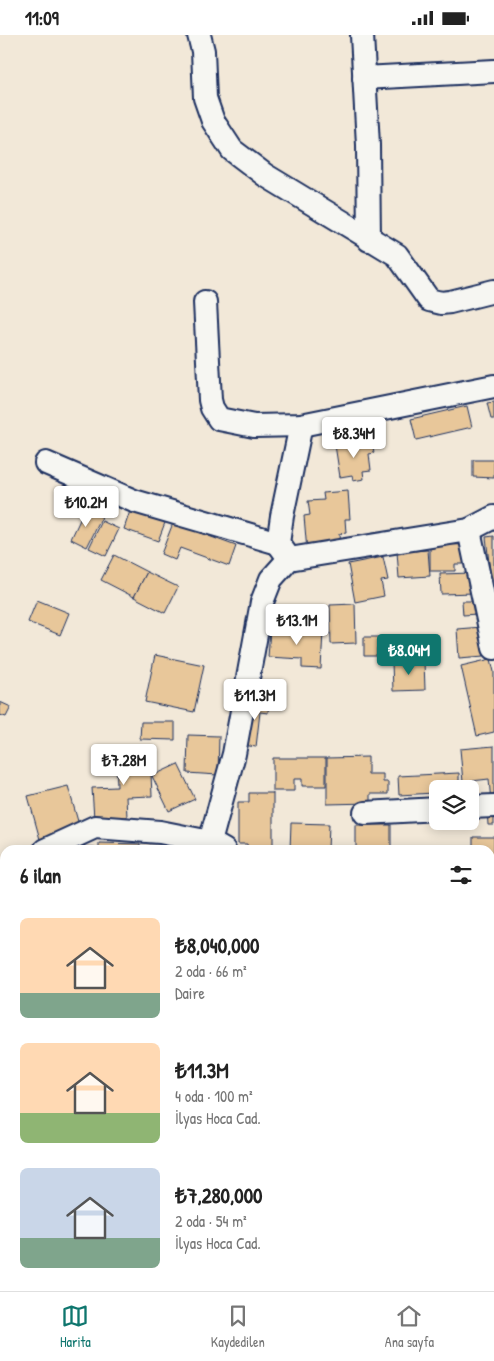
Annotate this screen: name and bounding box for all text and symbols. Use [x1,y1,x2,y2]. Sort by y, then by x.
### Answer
text: 11:09 [25,5,59,31]
pin: ₺8.34M [313,417,395,459]
text: ₺8.34M [333,422,375,444]
pin: ₺10.2M [45,485,127,528]
text: ₺10.2M [65,491,107,513]
pin: ₺13.1M [256,603,338,646]
text: ₺13.1M [277,609,317,631]
pin: ₺8.04M [368,633,450,676]
text: ₺8.04M [388,639,430,661]
pin: ₺11.3M [214,679,296,721]
text: ₺11.3M [235,684,275,706]
pin: ₺7.28M [83,743,165,786]
text: ₺7.28M [102,749,146,771]
map controls [429,780,479,830]
button: layers [429,780,479,830]
text: 6 ilan [20,861,61,890]
icon: filters [447,861,475,889]
text: ₺8,040,000 [175,931,260,960]
icon: home [60,938,120,998]
text: 2 oda · 66 m² [175,960,247,982]
text: Daire [175,982,205,1004]
text: ₺11.3M [175,1056,229,1085]
icon: home [60,1063,120,1123]
text: 4 oda · 100 m² [175,1085,253,1107]
text: İlyas Hoca Cad. [175,1107,261,1129]
text: ₺7,280,000 [175,1181,262,1210]
icon: home [60,1188,120,1248]
text: 2 oda · 54 m² [175,1210,247,1232]
text: İlyas Hoca Cad. [175,1232,261,1254]
tab: Harita [60,1302,91,1351]
tab: Kaydedilen [211,1302,265,1351]
tab: Ana sayfa [385,1302,434,1351]

